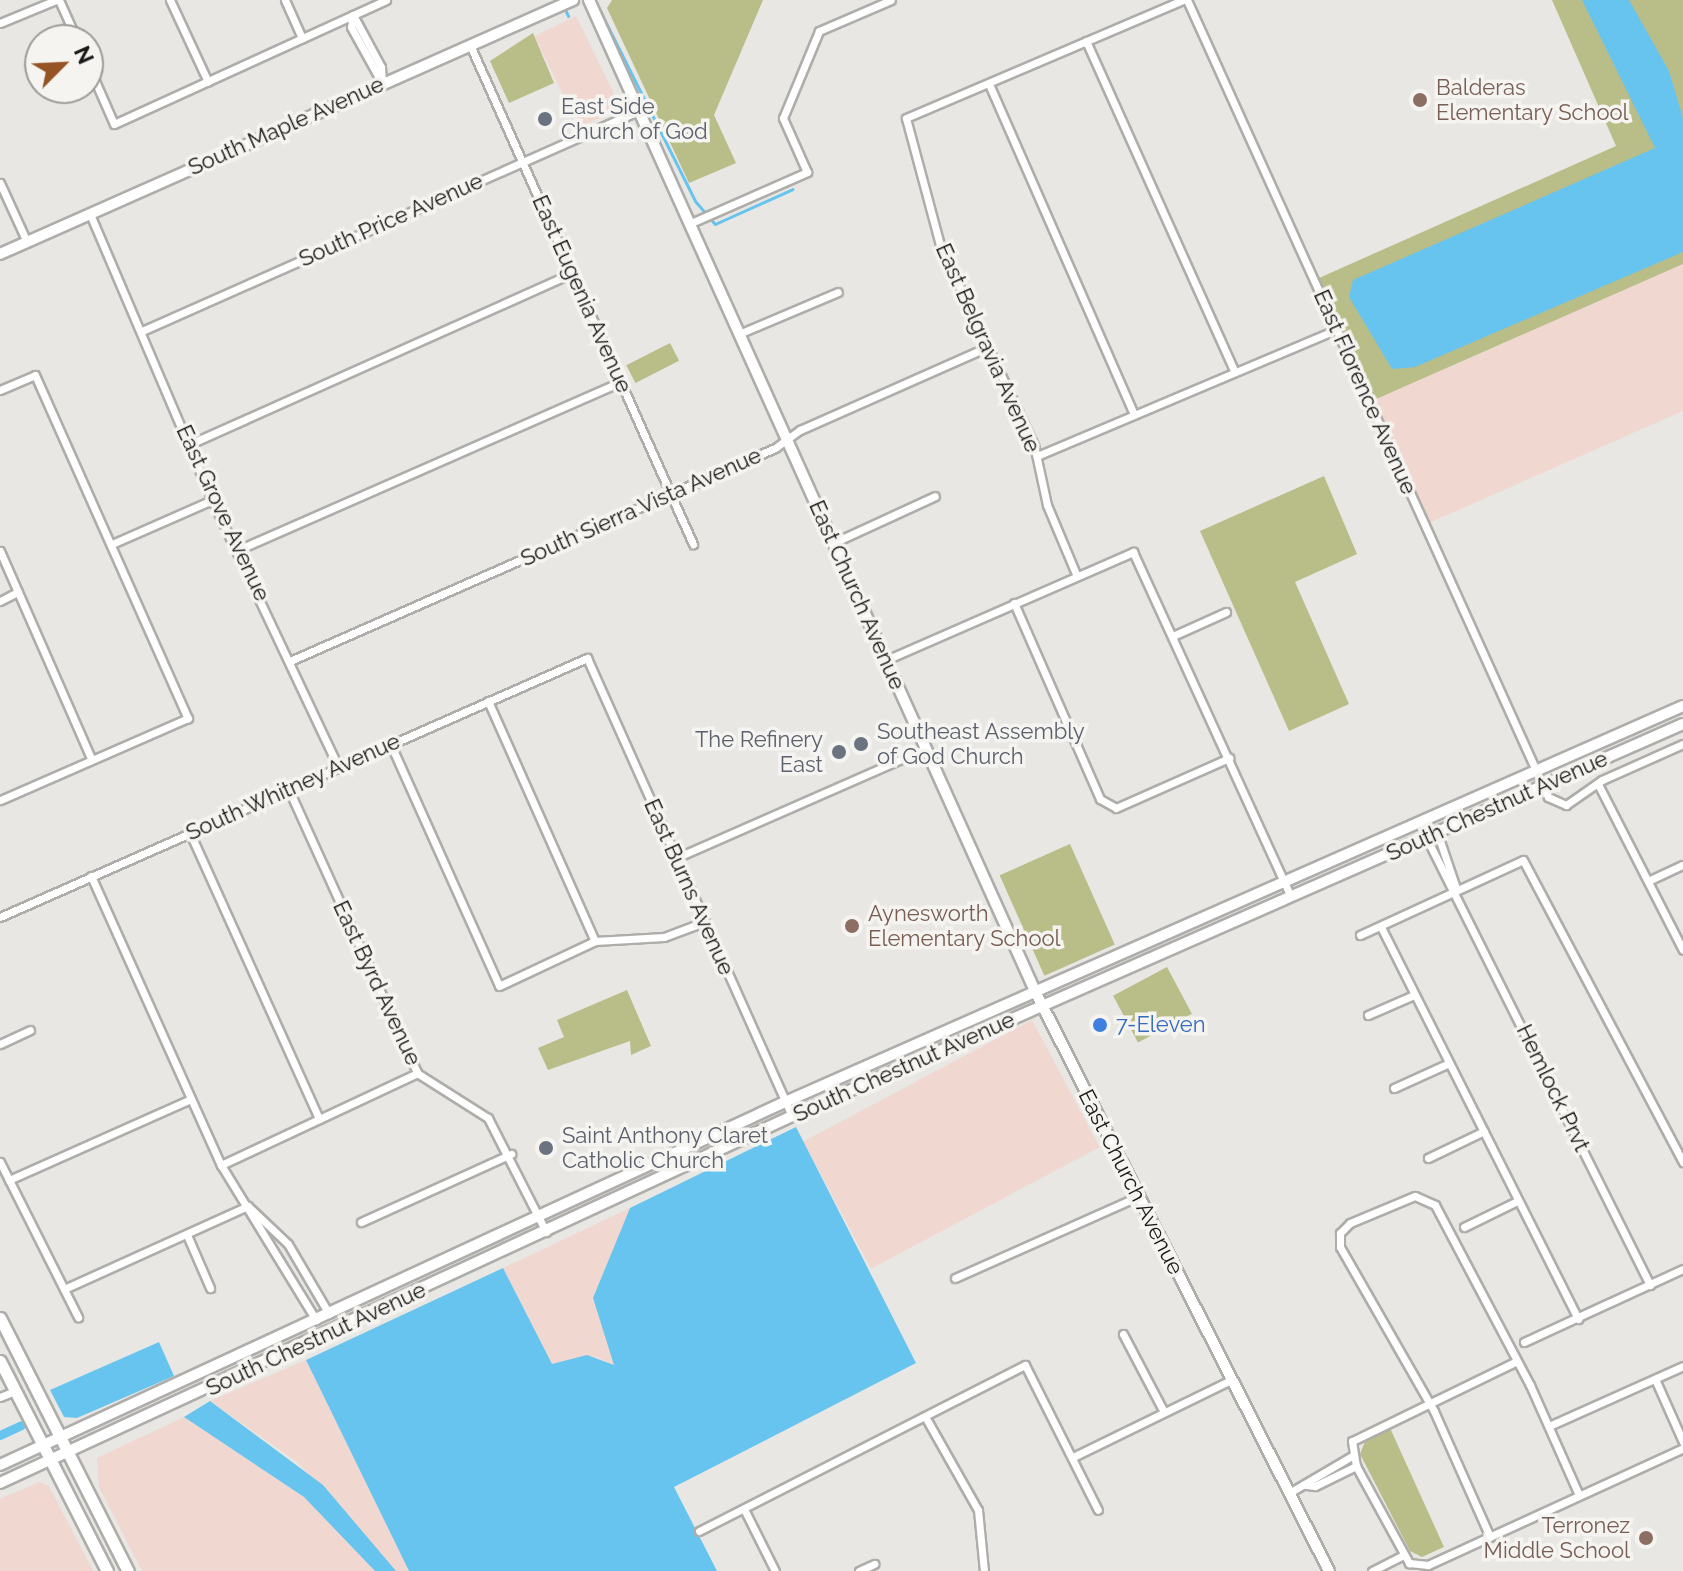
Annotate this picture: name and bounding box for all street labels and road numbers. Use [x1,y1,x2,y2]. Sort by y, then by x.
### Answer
street label: South Maple Avenue [184,71,388,181]
street label: South Price Avenue [295,167,487,273]
street label: East Eugenia Avenue [526,191,638,397]
street label: East Belgravia Avenue [930,239,1046,457]
street label: East Florence Avenue [1308,285,1422,499]
street label: East Grove Avenue [171,421,275,605]
street label: South Sierra Vista Avenue [516,442,766,572]
street label: East Church Avenue [803,496,911,694]
street label: South Whitney Avenue [181,727,405,847]
street label: South Chestnut Avenue [1382,745,1612,867]
street label: East Burns Avenue [638,795,740,979]
street label: East Byrd Avenue [327,896,427,1070]
street label: South Chestnut Avenue [789,1006,1019,1128]
street label: Hemlock Prvt [1511,1020,1595,1156]
street label: East Church Avenue [1073,1085,1189,1279]
street label: South Chestnut Avenue [202,1276,430,1402]

